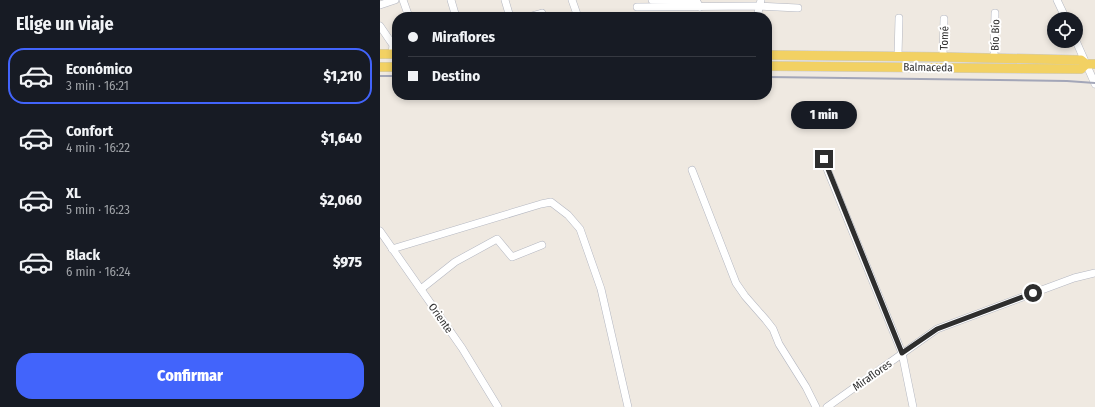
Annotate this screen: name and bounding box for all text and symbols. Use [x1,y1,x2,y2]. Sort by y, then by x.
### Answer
map controls [1047,12,1083,48]
button: locate [1047,12,1083,48]
text: Elige un viaje [16,13,114,35]
street label: Bío Bío [988,19,1003,51]
street label: Tomé [938,26,951,50]
text: Miraflores [432,28,495,46]
icon: car [18,58,54,94]
text: Económico [66,60,133,78]
street label: Balmaceda [903,61,953,74]
text: $1,210 [323,67,362,85]
text: Destino [432,67,480,85]
text: 3 min · 16:21 [66,78,129,93]
callout: 1 min [791,101,857,129]
text: 1 min [810,107,838,122]
icon: car [18,120,54,156]
text: Confort [66,122,113,140]
text: $1,640 [321,129,362,147]
text: 4 min · 16:22 [66,140,130,155]
route end [815,150,833,168]
icon: car [18,182,54,218]
text: XL [66,184,81,202]
text: $2,060 [320,191,362,209]
text: 5 min · 16:23 [66,202,130,217]
icon: car [18,244,54,280]
text: Black [66,246,100,264]
text: $975 [333,253,362,271]
text: 6 min · 16:24 [66,264,131,279]
route start [1024,284,1042,302]
street label: Oriente [426,301,456,336]
button: Confirmar [16,353,364,399]
street label: Miraflores [850,357,895,394]

